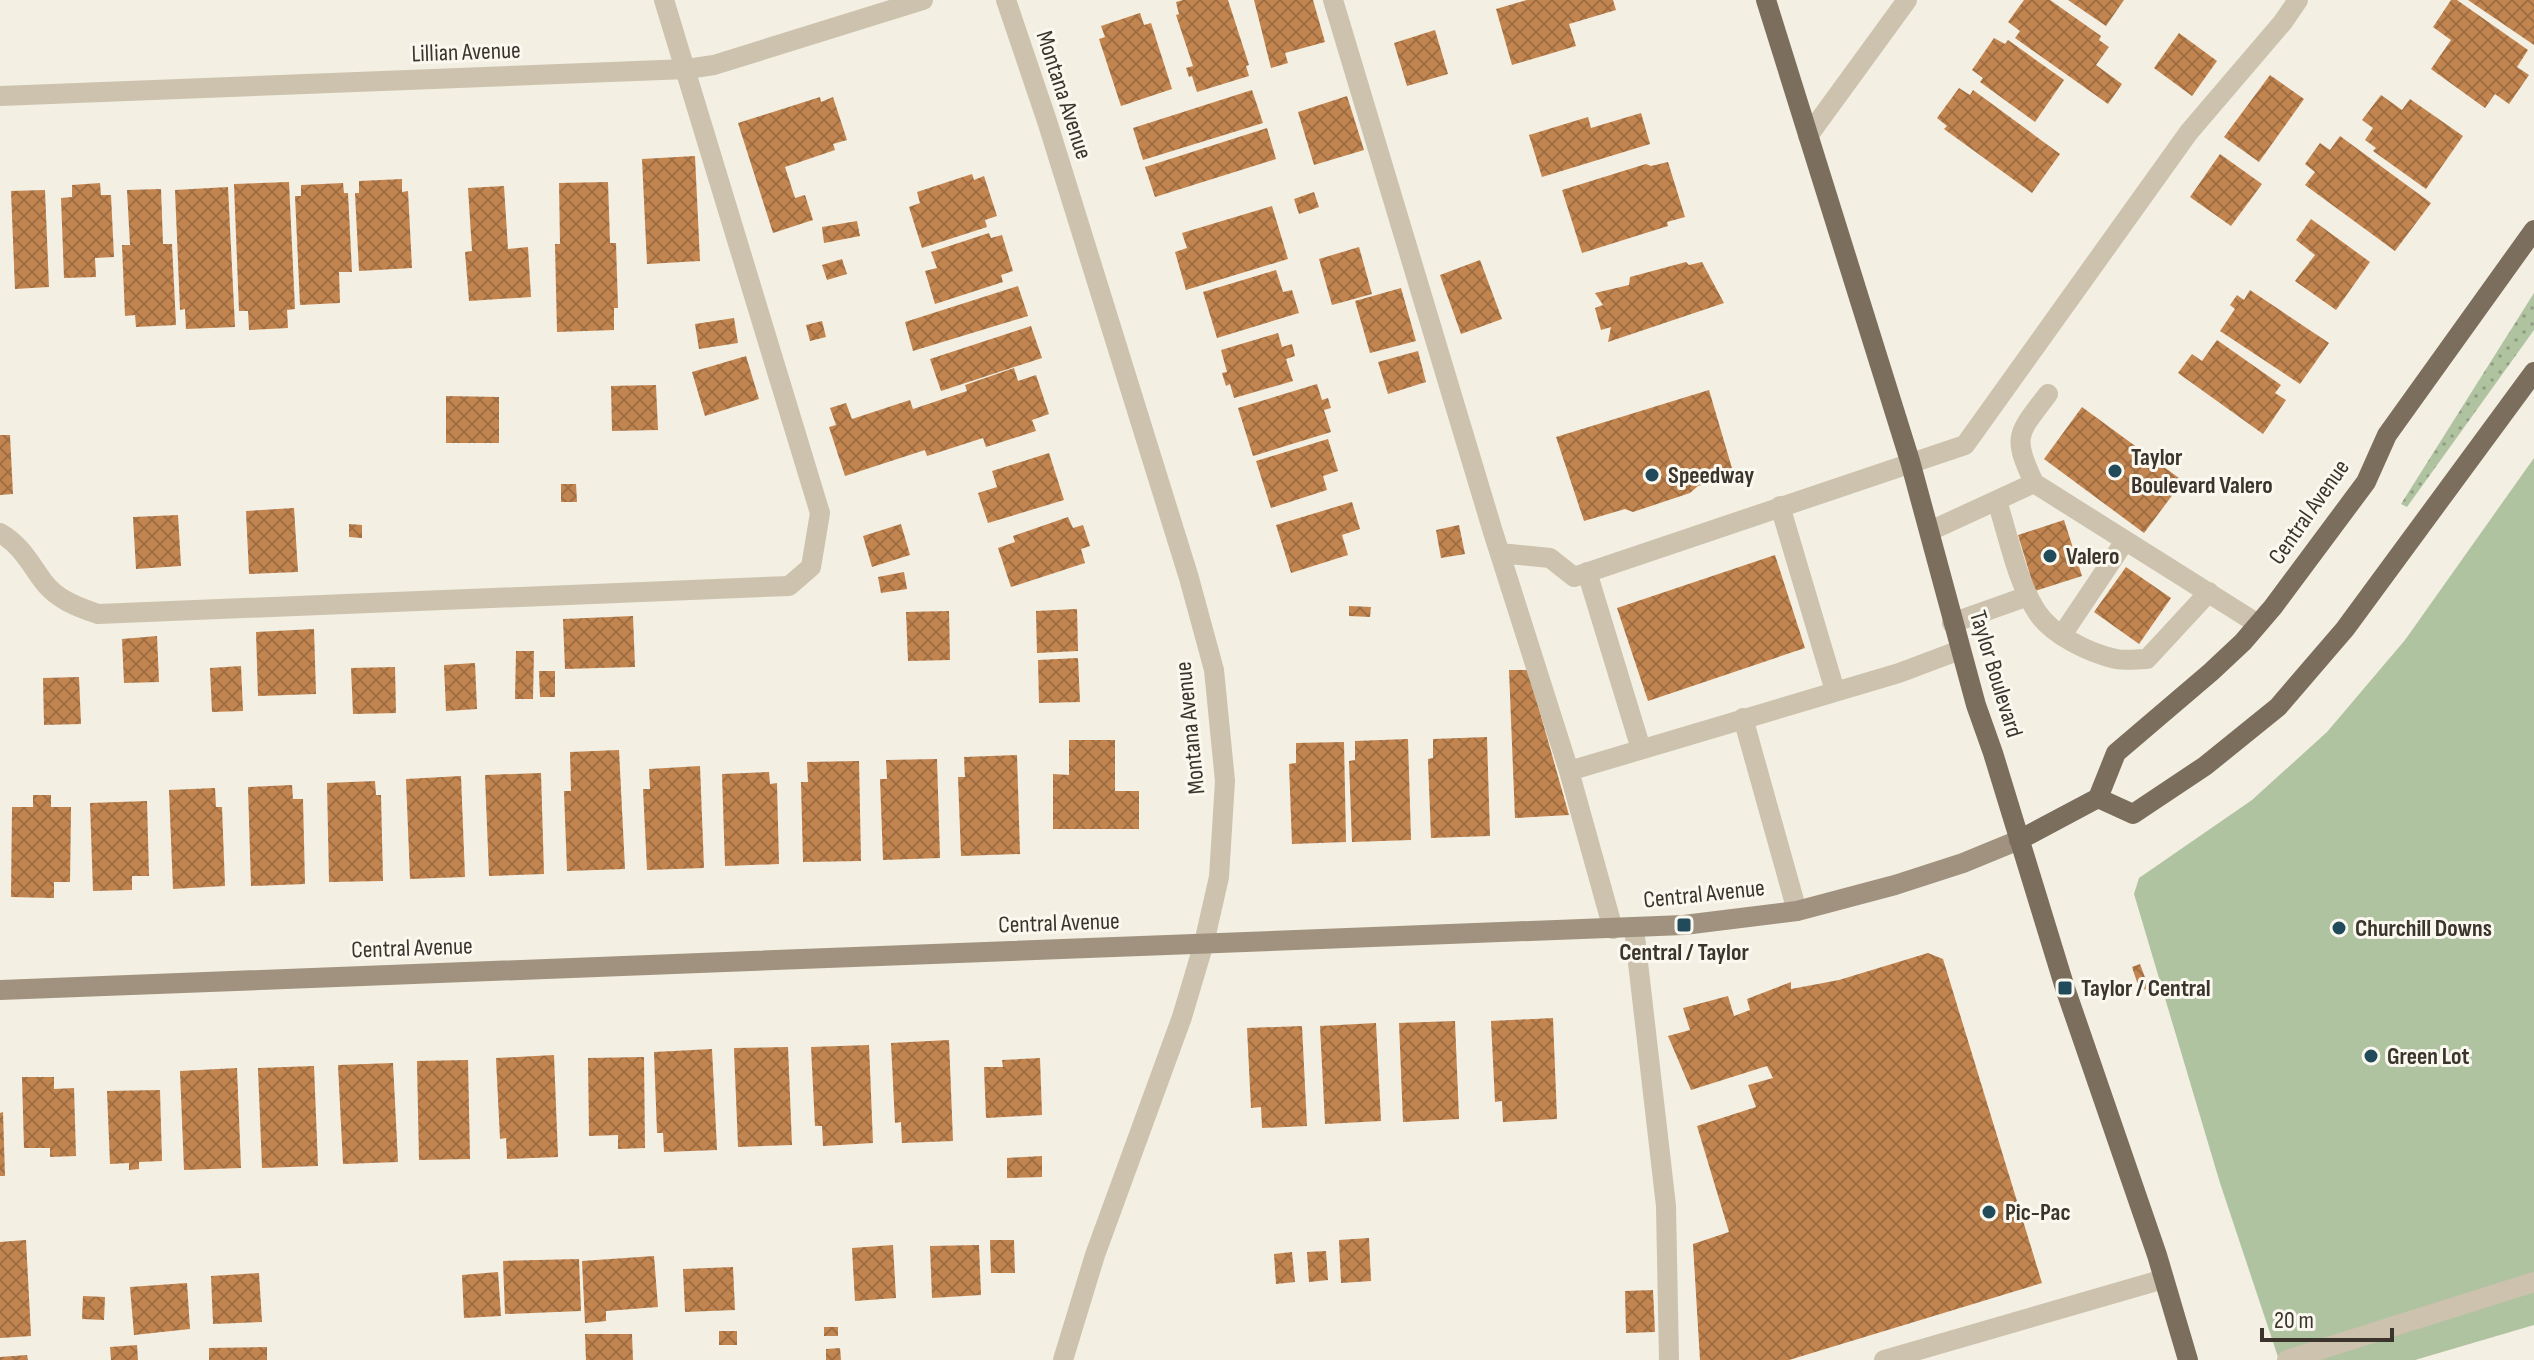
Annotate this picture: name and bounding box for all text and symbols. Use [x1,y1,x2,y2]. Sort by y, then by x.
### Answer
street label: Montana Avenue [1030,27,1098,163]
street label: Lillian Avenue [411,36,521,68]
place label: Taylor Boulevard Valero [2131,443,2273,500]
street label: Central Avenue [2262,454,2356,570]
place label: Speedway [1668,461,1754,490]
marker: Taylor Boulevard Valero [2106,462,2124,480]
marker: Speedway [1643,466,1661,484]
place label: Valero [2066,542,2119,571]
marker: Valero [2041,547,2059,565]
street label: Taylor Boulevard [1963,607,2029,741]
street label: Montana Avenue [1169,660,1211,796]
street label: Central Avenue [1642,873,1766,915]
street label: Central Avenue [998,906,1120,940]
place label: Churchill Downs [2355,914,2492,943]
marker: Central / Taylor [1675,916,1693,934]
marker: Churchill Downs [2330,919,2348,937]
street label: Central Avenue [351,931,473,965]
place label: Central / Taylor [1619,938,1749,967]
place label: Taylor / Central [2081,974,2211,1003]
marker: Taylor / Central [2056,979,2074,997]
place label: Green Lot [2387,1042,2469,1071]
marker: Green Lot [2362,1047,2380,1065]
place label: Pic-Pac [2005,1198,2071,1227]
marker: Pic-Pac [1980,1203,1998,1221]
scale bar [2262,1292,2392,1342]
text: 20 m [2274,1306,2314,1335]

